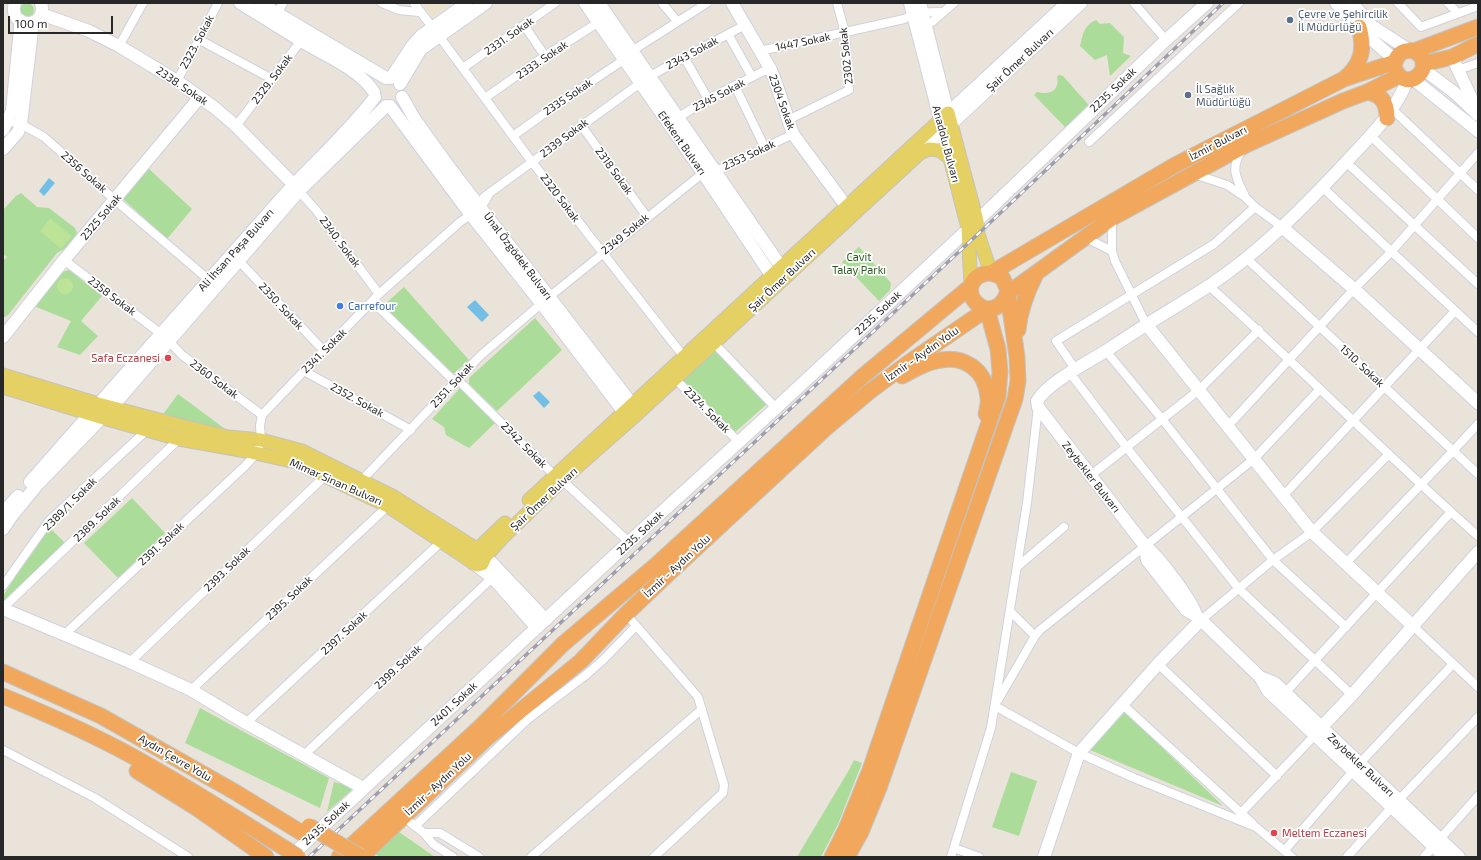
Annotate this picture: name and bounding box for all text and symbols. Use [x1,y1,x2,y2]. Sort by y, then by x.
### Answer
place label: Çevre ve Şehircilik İl Müdürlüğü [1298,7,1388,33]
scale bar [10,8,115,34]
street label: 2323. Sokak [177,13,217,71]
street label: 2331. Sokak [482,14,536,58]
marker: Çevre ve Şehircilik İl Müdürlüğü [1285,15,1295,25]
text: 100 m [15,16,47,30]
street label: Şair Ömer Bulvarı [984,26,1056,94]
street label: 2302 Sokak [836,27,856,85]
street label: 1447 Sokak [774,30,832,54]
street label: 2343 Sokak [664,34,720,72]
street label: 2333. Sokak [514,38,570,82]
street label: 2329. Sokak [249,51,295,107]
street label: 2338. Sokak [154,64,210,108]
street label: 2235. Sokak [1087,65,1139,115]
street label: 2304 Sokak [766,73,798,131]
street label: 2335 Sokak [541,76,595,118]
street label: 2345 Sokak [691,76,747,114]
place label: İl Sağlık Müdürlüğü [1196,82,1251,108]
marker: İl Sağlık Müdürlüğü [1183,90,1193,100]
street label: Anadolu Bulvarı [929,104,963,184]
street label: Efekent Bulvarı [655,108,709,178]
street label: 2339 Sokak [537,116,591,160]
street label: İzmir Bulvarı [1187,123,1249,163]
street label: 2353 Sokak [721,137,777,173]
street label: 2318 Sokak [592,145,636,197]
street label: 2356 Sokak [58,148,110,196]
street label: 2320 Sokak [538,171,582,225]
street label: 2325 Sokak [78,191,124,243]
street label: Ali İhsan Paşa Bulvarı [195,206,277,294]
street label: Ünal Özgödek Bulvarı [481,210,555,302]
street label: 2349 Sokak [599,211,651,257]
street label: 2340. Sokak [317,214,363,270]
street label: Şair Ömer Bulvarı [746,246,818,314]
park label: Cavit Talay Parkı [832,250,886,276]
street label: 2358 Sokak [85,274,139,318]
street label: 2350. Sokak [256,280,306,332]
street label: 2235. Sokak [852,288,904,338]
place label: Carrefour [348,299,396,313]
marker: Carrefour [335,301,345,311]
street label: İzmir - Aydın Yolu [883,324,961,384]
street label: 2341. Sokak [299,326,349,376]
street label: 1510. Sokak [1337,342,1387,390]
place label: Safa Eczanesi [91,351,160,365]
marker: Safa Eczanesi [163,353,173,363]
street label: 2360 Sokak [187,356,241,402]
street label: 2351. Sokak [428,360,476,410]
street label: 2352. Sokak [328,380,386,420]
street label: 2324. Sokak [681,384,733,436]
street label: 2342. Sokak [498,419,550,471]
street label: Zeybekler Bulvarı [1059,439,1123,515]
street label: Mimar Sinan Bulvarı [288,456,384,508]
street label: Şair Ömer Bulvarı [508,465,580,533]
street label: 2389/1. Sokak [41,475,99,533]
street label: 2389. Sokak [71,493,123,545]
street label: 2235. Sokak [614,508,666,558]
street label: 2391. Sokak [135,520,187,568]
street label: İzmir - Aydın Yolu [641,532,713,600]
street label: 2393. Sokak [201,544,253,594]
street label: 2395. Sokak [263,573,315,623]
street label: 2397. Sokak [318,608,370,658]
street label: 2399. Sokak [372,642,424,692]
street label: 2401. Sokak [428,679,480,729]
street label: Zeybekler Bulvarı [1325,731,1397,799]
street label: Aydın Çevre Yolu [136,732,214,784]
street label: İzmir - Aydın Yolu [402,750,474,818]
street label: 2435. Sokak [300,798,352,848]
place label: Meltem Eczanesi [1282,826,1367,840]
marker: Meltem Eczanesi [1269,828,1279,838]

